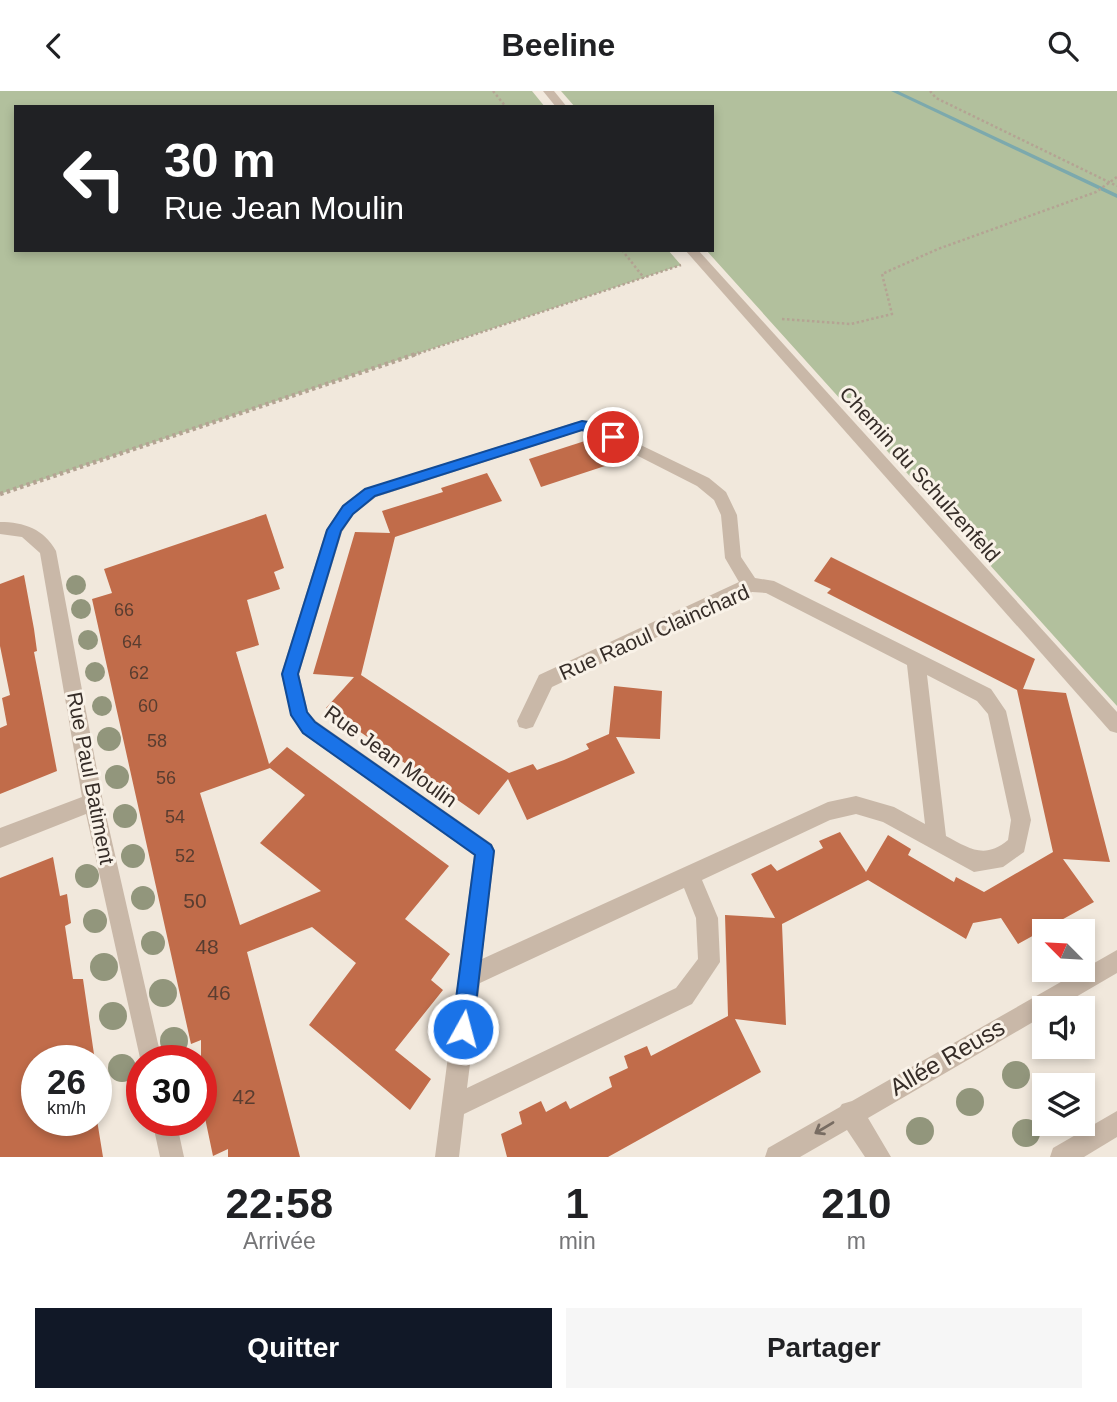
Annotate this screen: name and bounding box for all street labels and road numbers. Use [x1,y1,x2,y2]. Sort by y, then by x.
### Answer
street label: Chemin du Schulzenfeld [835,382,1005,566]
street label: Rue Raoul Clainchard [555,580,753,684]
street label: Rue Paul Batiment [63,690,119,866]
street label: Rue Jean Moulin [320,700,462,812]
street label: Allée Reuss [885,1013,1009,1101]

